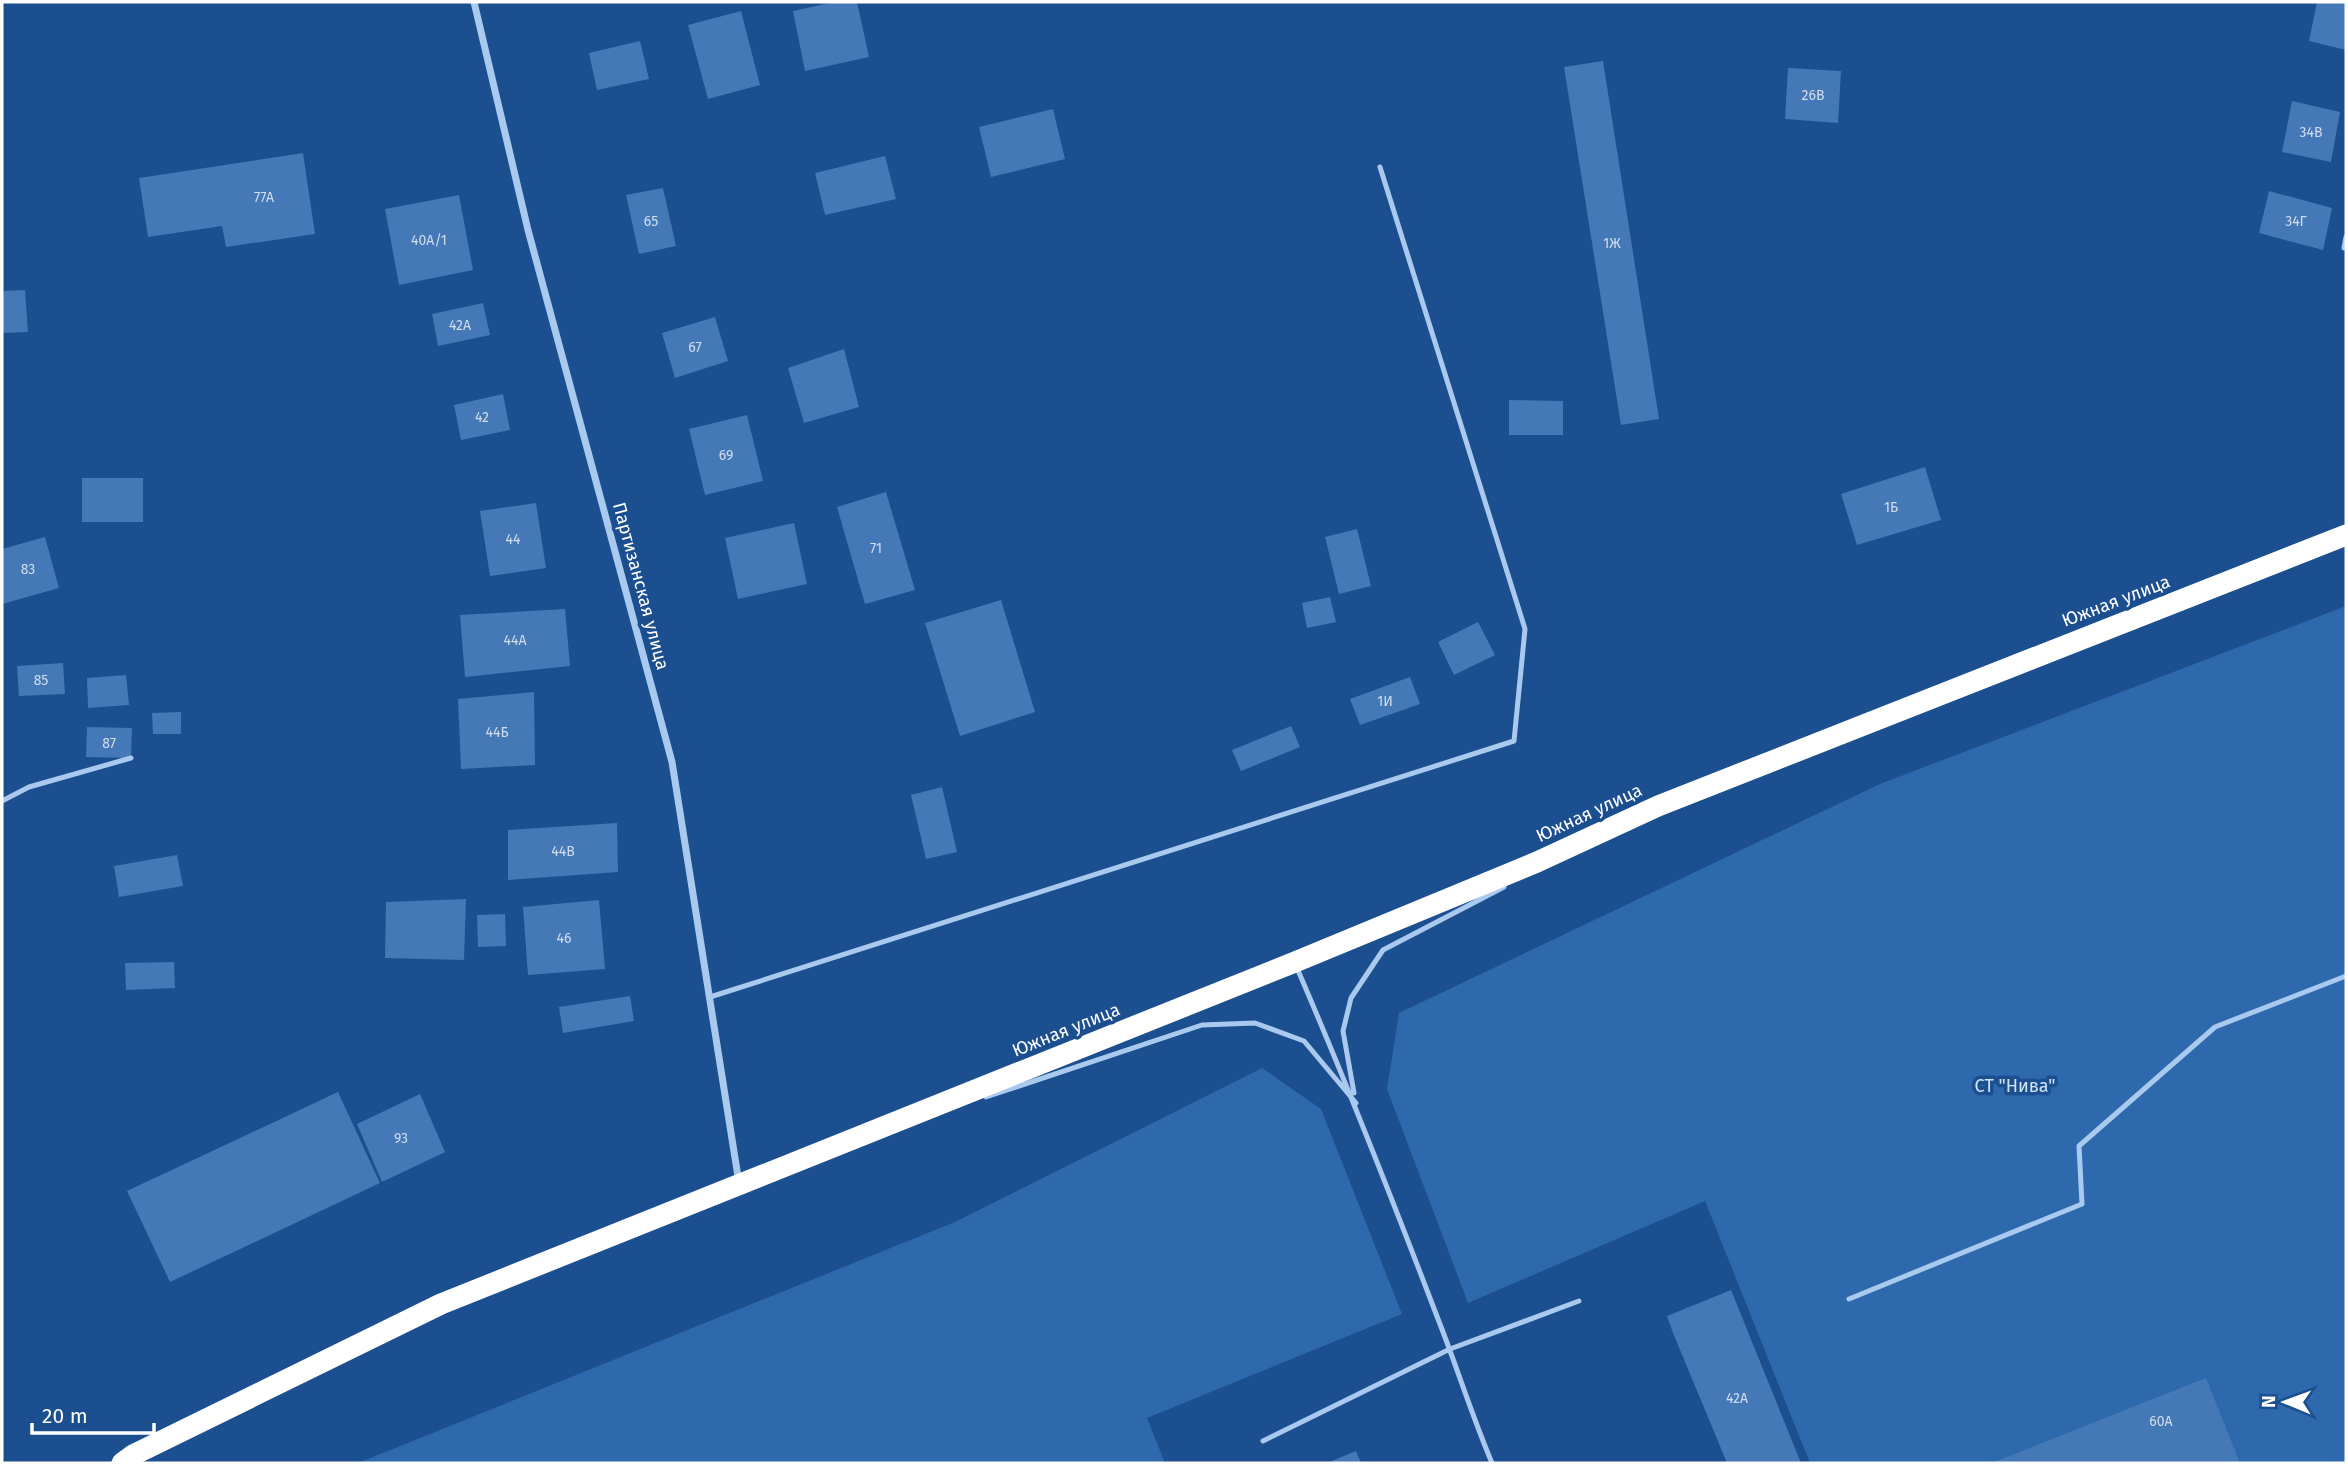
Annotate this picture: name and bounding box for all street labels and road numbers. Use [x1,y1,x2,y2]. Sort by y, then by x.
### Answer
street label: Партизанская улица [608,500,674,672]
street label: Южная улица [2059,570,2173,632]
street label: Южная улица [1533,779,1645,847]
street label: Южная улица [1009,998,1123,1062]

